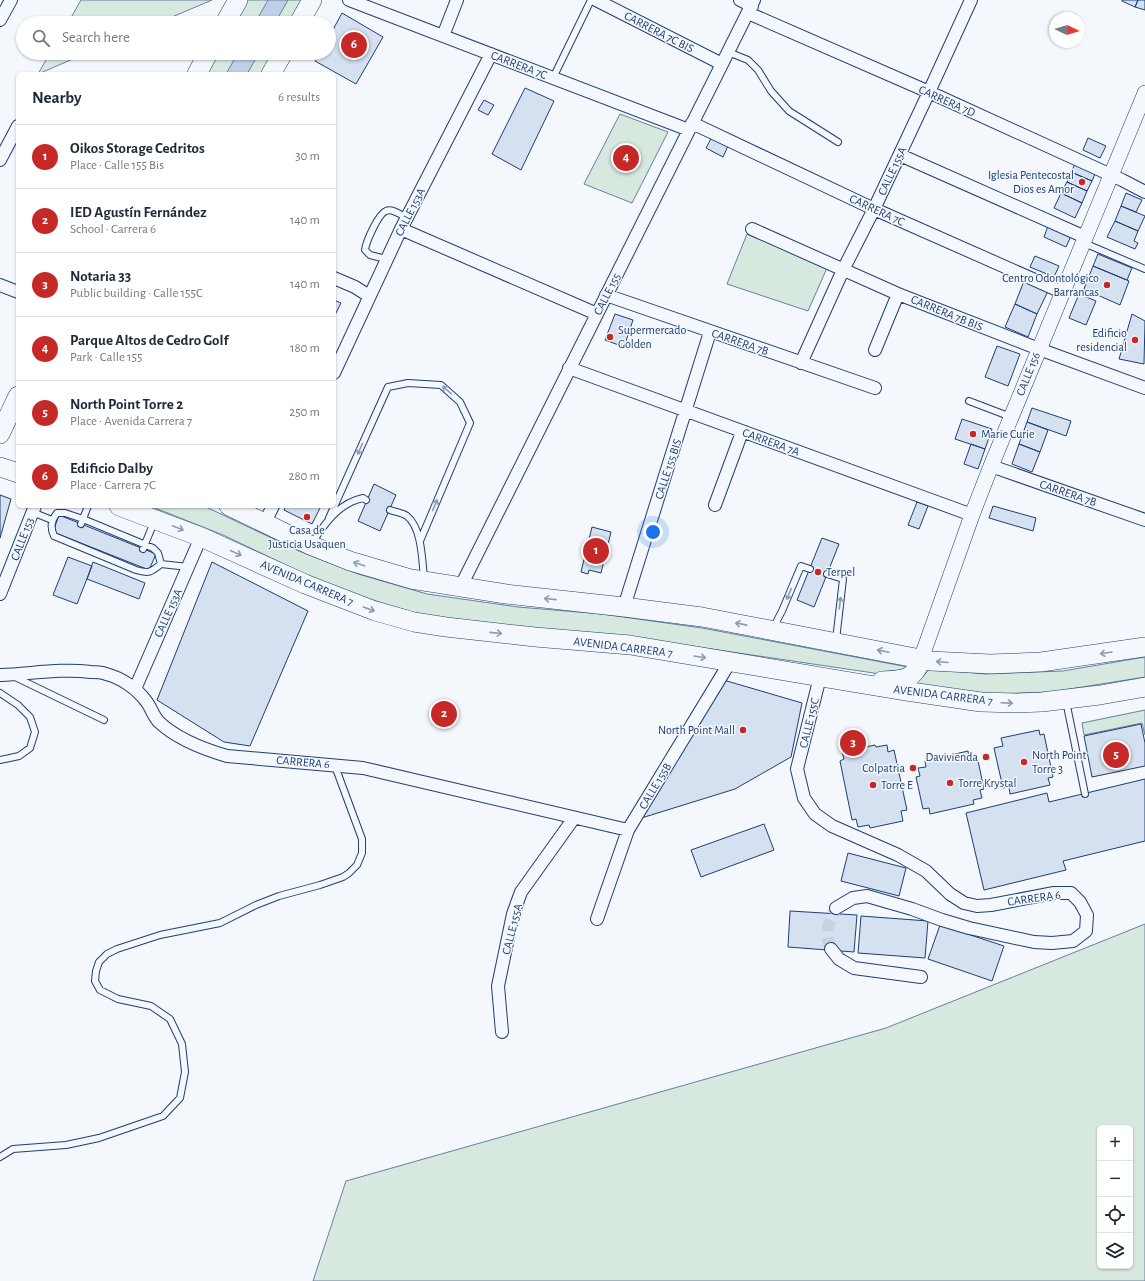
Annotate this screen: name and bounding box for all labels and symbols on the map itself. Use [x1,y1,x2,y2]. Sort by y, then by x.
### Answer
street label: CARRERA 7C BIS [622,9,696,55]
north arrow [1049,12,1085,48]
pin: 6 [341,30,367,60]
street label: CARRERA 7C [489,49,549,81]
street label: CARRERA 7D [917,83,977,119]
pin: 4 [613,143,639,173]
street label: CALLE 155A [876,145,908,197]
place label: Iglesia Pentecostal Dios es Amor [988,169,1074,195]
marker: Iglesia Pentecostal Dios es Amor [1077,177,1087,187]
street label: CALLE 153A [393,186,427,238]
street label: CARRERA 7C [848,192,906,228]
street label: CALLE 155 [591,271,623,317]
place label: Centro Odontológico Barrancas [1002,272,1099,298]
marker: Centro Odontológico Barrancas [1102,280,1112,290]
street label: CARRERA 7B BIS [909,293,985,333]
place label: Supermercado Golden [618,324,687,350]
street label: CARRERA 7B [710,327,770,357]
place label: Edificio residencial [1076,327,1127,353]
marker: Supermercado Golden [605,332,615,342]
marker: Edificio residencial [1130,335,1140,345]
street label: CALLE 156 [1014,350,1042,397]
one-way arrow [442,385,452,395]
street label: CARRERA 7A [741,426,801,458]
place label: Marie Curie [981,428,1034,440]
marker: Marie Curie [968,429,978,439]
street label: CALLE 155 BIS [653,437,683,501]
one-way arrow [356,443,363,455]
street label: CARRERA 7B [1038,478,1098,508]
one-way arrow [432,499,439,511]
marker: Casa de Justicia Usaquen [302,512,312,522]
street label: CALLE 153 [8,516,36,562]
your location [643,522,663,542]
one-way arrow [172,524,184,532]
place label: Casa de Justicia Usaquen [268,524,346,550]
pin: 1 [583,536,609,566]
one-way arrow [230,550,242,557]
street label: AVENIDA CARRERA 7 [259,558,355,608]
one-way arrow [353,560,366,567]
place label: Terpel [826,566,855,578]
marker: Terpel [813,567,823,577]
street label: CALLE 153A [152,587,184,639]
one-way arrow [785,588,793,600]
one-way arrow [544,595,557,603]
one-way arrow [837,597,844,610]
one-way arrow [362,605,374,613]
one-way arrow [735,620,748,628]
one-way arrow [489,629,502,637]
street label: AVENIDA CARRERA 7 [573,635,673,659]
one-way arrow [876,647,889,655]
one-way arrow [1100,649,1113,657]
one-way arrow [693,653,706,661]
one-way arrow [936,658,949,665]
street label: AVENIDA CARRERA 7 [893,683,993,707]
street label: CALLE 155C [797,697,821,749]
pin: 2 [431,699,457,729]
one-way arrow [1000,699,1013,706]
place label: North Point Mall [658,724,735,736]
marker: North Point Mall [738,725,748,735]
pin: 3 [840,728,866,758]
pin: 5 [1103,740,1129,770]
place label: North Point Torre 3 [1032,749,1086,775]
place label: Davivienda [925,751,978,763]
marker: Davivienda [981,752,991,762]
street label: CARRERA 6 [276,754,331,770]
marker: North Point Torre 3 [1019,757,1029,767]
street label: CALLE 155B [637,761,673,811]
place label: Colpatria [862,762,905,774]
marker: Colpatria [908,763,918,773]
place label: Torre Krystal [958,777,1016,790]
marker: Torre Krystal [945,778,955,788]
place label: Torre E [881,779,913,791]
marker: Torre E [868,780,878,790]
street label: CARRERA 6 [1007,888,1062,908]
street label: CALLE 155A [500,902,524,956]

